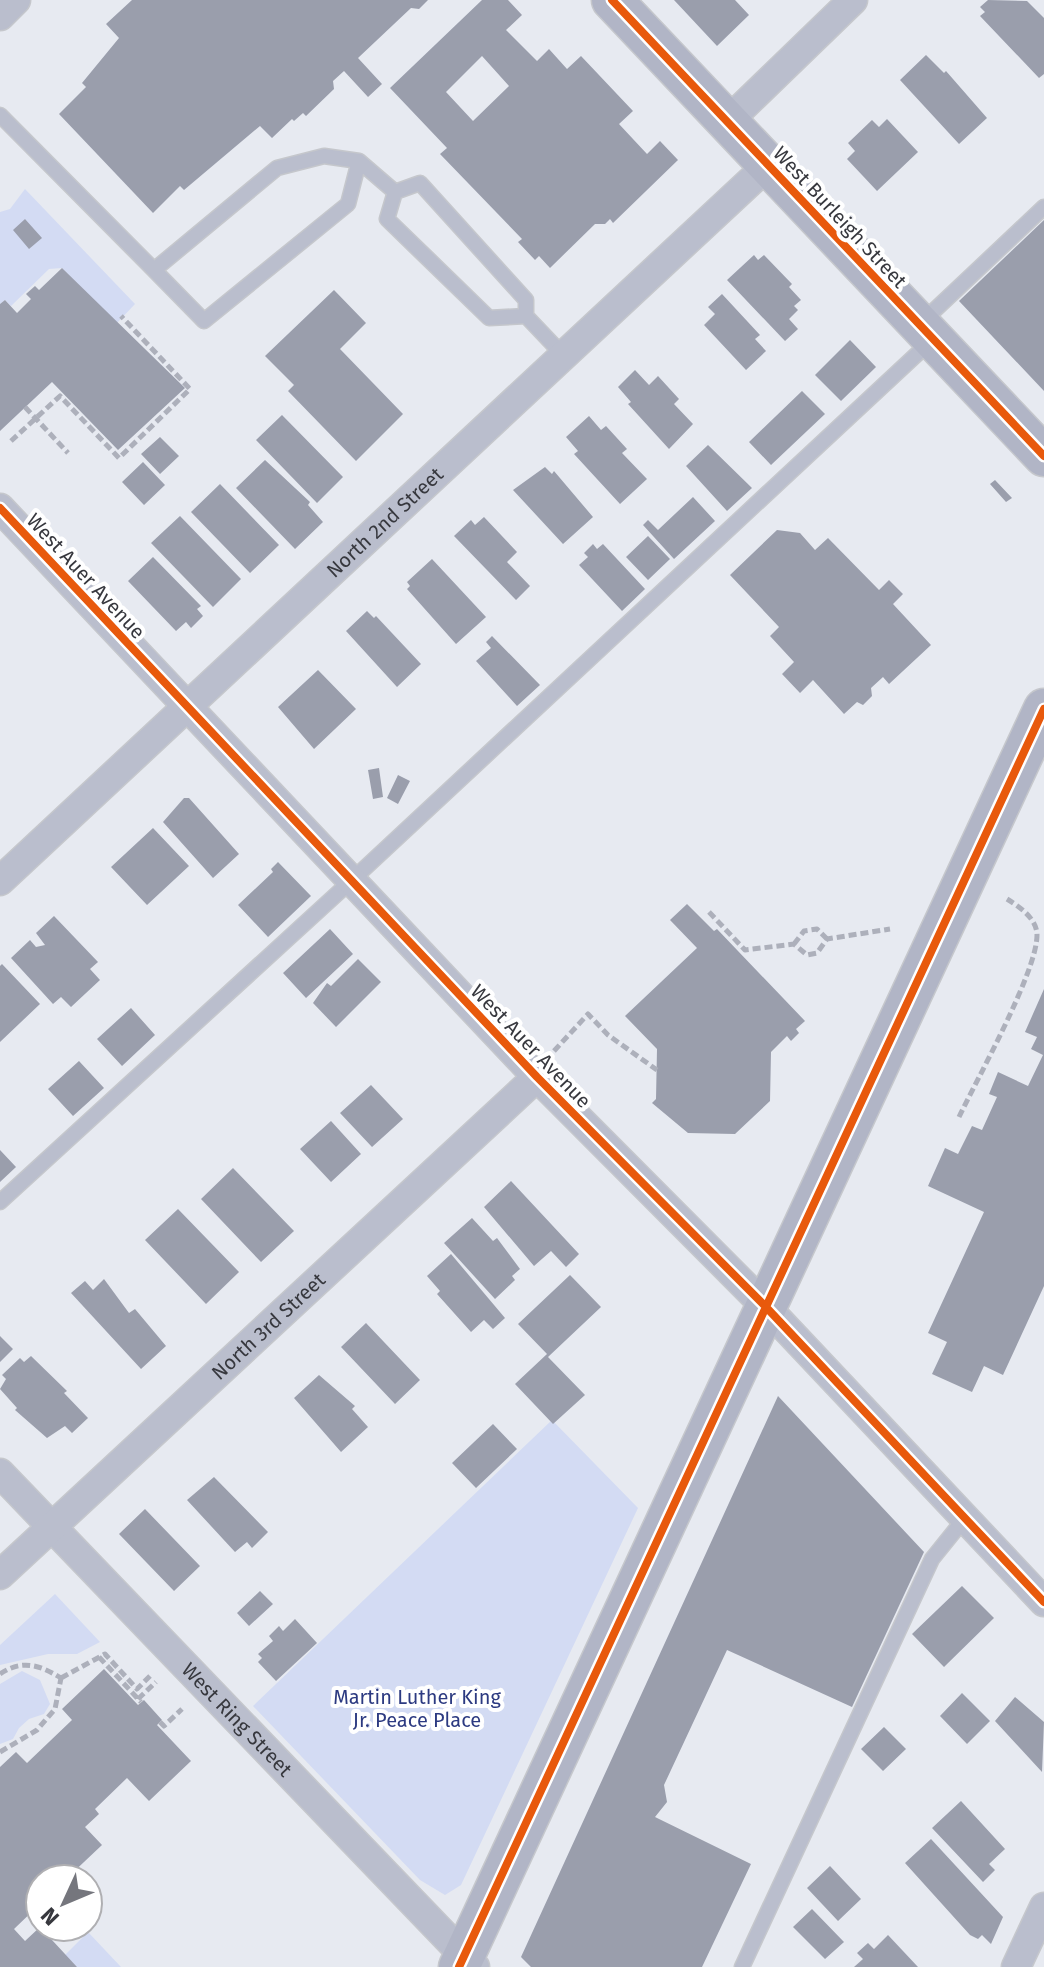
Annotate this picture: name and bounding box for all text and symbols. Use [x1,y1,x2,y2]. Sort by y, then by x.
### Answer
street label: West Burleigh Street [768,141,912,293]
street label: North 2nd Street [321,462,449,582]
street label: West Auer Avenue [22,508,150,644]
street label: West Auer Avenue [466,979,596,1113]
street label: North 3rd Street [207,1267,331,1385]
street label: West Ring Street [177,1658,298,1782]
park label: Martin Luther King Jr. Peace Place [333,1685,501,1732]
north arrow [24,1863,104,1943]
text: N [35,1902,65,1931]

